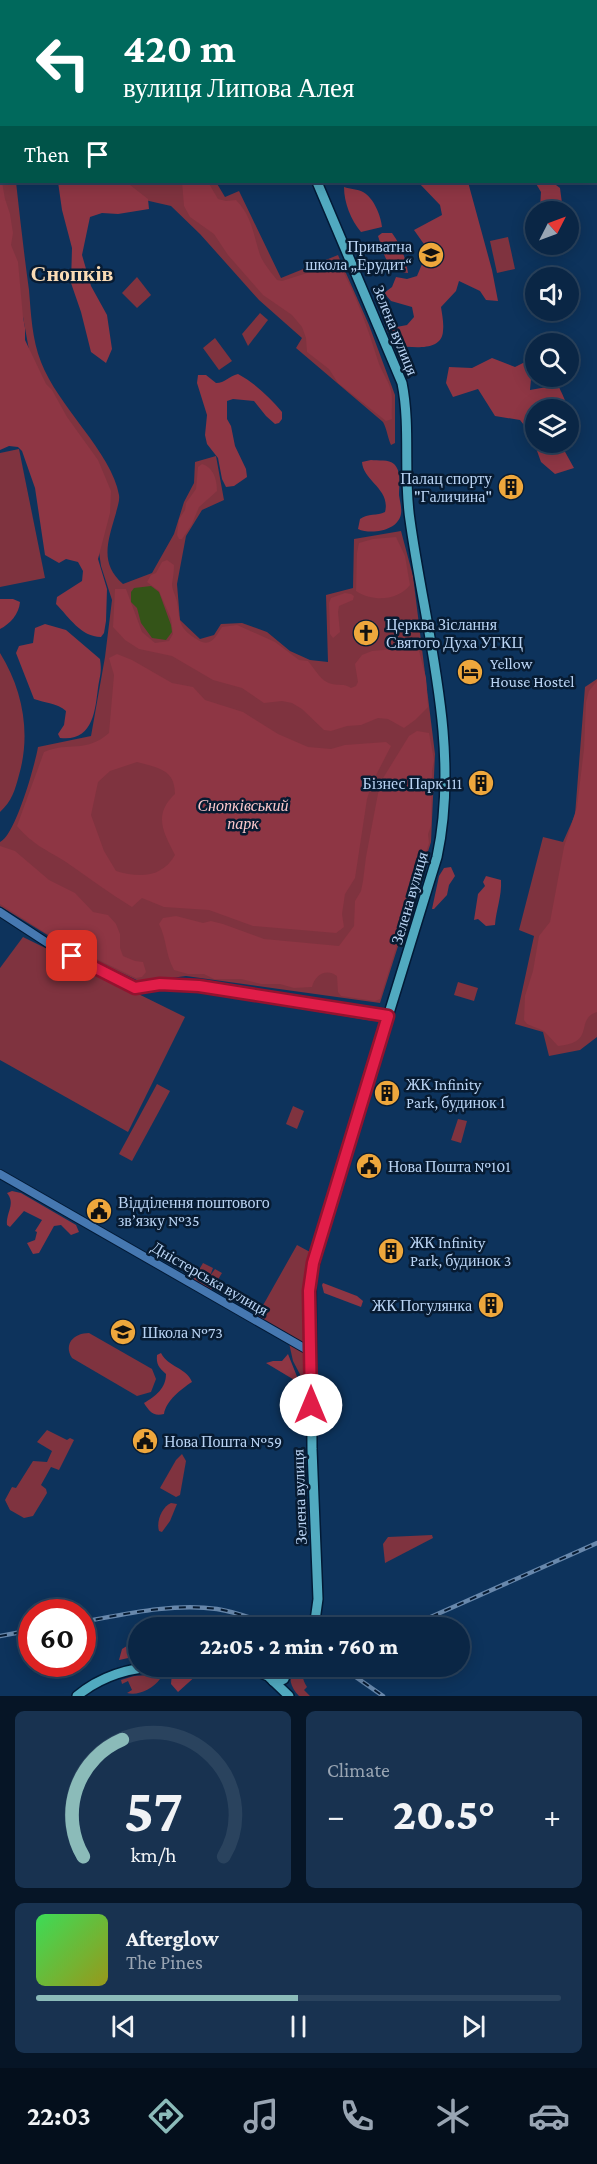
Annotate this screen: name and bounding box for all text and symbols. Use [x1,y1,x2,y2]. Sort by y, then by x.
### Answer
icon: left [24,24,102,102]
text: 420 m [123,24,236,71]
text: вулиця Липова Алея [123,73,355,103]
icon: arrive [81,138,114,171]
text: Then [24,142,69,167]
north arrow [525,201,579,255]
map controls [525,201,579,453]
place label: Приватна школа „Ерудит“ [305,238,412,274]
school or university icon: Приватна школа „Ерудит“ [416,240,446,270]
district label: Снопків [31,261,114,286]
button: sound [525,267,579,321]
street label: Зелена вулиця [369,283,422,379]
button: search [525,333,579,387]
button: layers [525,399,579,453]
place label: Палац спорту "Галичина" [400,470,492,505]
building icon: Палац спорту "Галичина" [496,472,526,502]
place label: Церква Зіслання Святого Духа УГКЦ [386,616,523,652]
church icon: Церква Зіслання Святого Духа УГКЦ [351,618,381,648]
place label: Yellow House Hostel [490,655,574,690]
hotel icon: Yellow House Hostel [455,657,485,687]
building icon: Бізнес Парк 111 [466,768,496,798]
place label: Бізнес Парк 111 [363,775,462,793]
park label: Снопківський парк [197,797,289,833]
street label: Зелена вулиця [388,849,432,947]
pin [46,930,97,981]
icon: arrive [55,939,88,972]
place label: ЖК Infinity Park, будинок 1 [406,1076,505,1112]
building icon: ЖК Infinity Park, будинок 1 [372,1078,402,1108]
public building icon: Нова Пошта №101 [354,1151,384,1181]
place label: Нова Пошта №101 [388,1158,511,1175]
place label: Відділення поштового зв’язку №35 [118,1194,270,1230]
public building icon: Відділення поштового зв’язку №35 [84,1196,114,1226]
place label: ЖК Infinity Park, будинок 3 [410,1234,511,1270]
building icon: ЖК Infinity Park, будинок 3 [376,1236,406,1266]
street label: Дністерська вулиця [148,1238,272,1320]
building icon: ЖК Погулянка [476,1290,506,1320]
place label: ЖК Погулянка [372,1297,472,1315]
school or university icon: Школа №73 [108,1317,138,1347]
place label: Школа №73 [142,1324,223,1341]
position arrow [279,1373,343,1437]
public building icon: Нова Пошта №59 [130,1426,160,1456]
place label: Нова Пошта №59 [164,1433,282,1450]
street label: Зелена вулиця [289,1448,311,1545]
speed limit sign: 60 [18,1599,96,1677]
text: 22:05 · 2 min · 760 m [200,1634,398,1659]
text: Climate [327,1759,390,1781]
text: 57 [123,1775,183,1844]
text: 20.5° [392,1789,496,1839]
text: − [327,1797,344,1834]
text: + [544,1797,561,1834]
text: km/h [130,1843,177,1867]
text: Afterglow [126,1926,219,1951]
text: The Pines [126,1951,203,1973]
icon: previous [107,2010,140,2043]
icon: pause [282,2010,315,2043]
icon: next [457,2010,490,2043]
icon: directions [145,2095,187,2137]
icon: music [240,2095,282,2137]
icon: phone [336,2095,378,2137]
icon: climate [432,2095,474,2137]
icon: car [528,2095,570,2137]
text: 22:03 [27,2101,91,2131]

